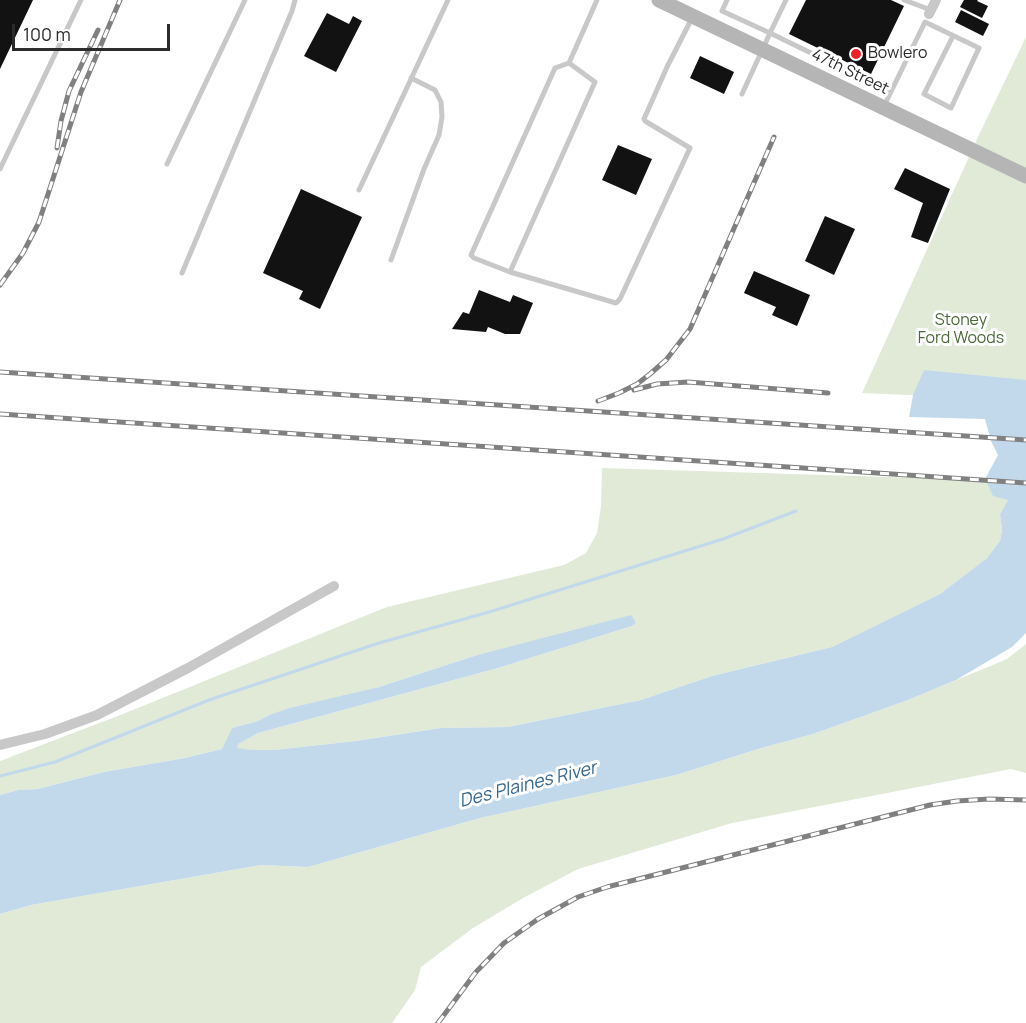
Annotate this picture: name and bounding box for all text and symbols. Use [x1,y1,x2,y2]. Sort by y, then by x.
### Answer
scale bar [15,12,172,50]
text: 100 m [23,22,71,46]
place label: Bowlero [868,44,927,64]
street label: 47th Street [808,45,892,99]
marker: Bowlero [849,47,863,61]
park label: Stoney Ford Woods [918,311,1004,349]
water label: Des Plaines River [457,758,599,812]

